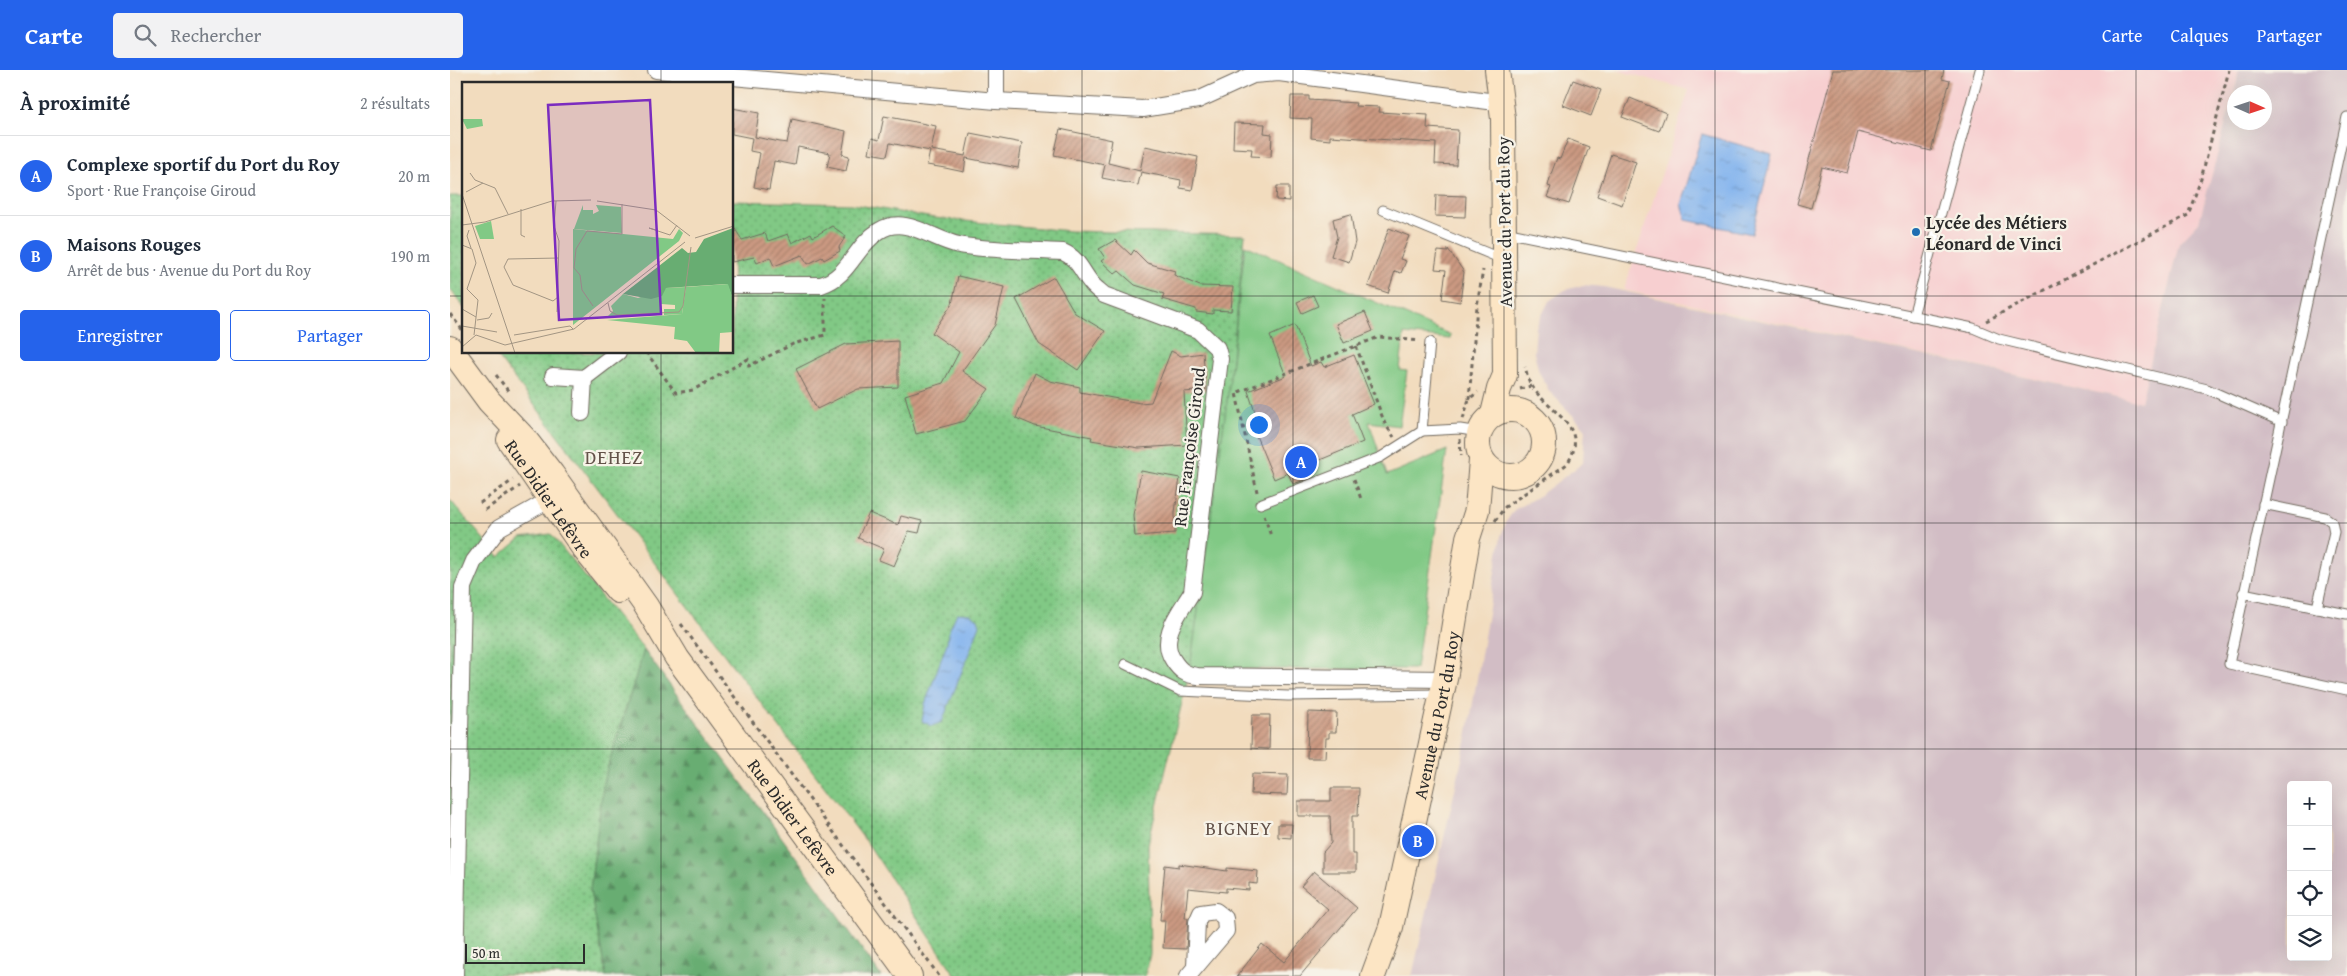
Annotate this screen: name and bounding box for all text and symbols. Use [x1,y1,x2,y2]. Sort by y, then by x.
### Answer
search box [113,13,463,58]
text: Carte [25,18,83,53]
icon: search [131,21,159,49]
text: Rechercher [171,21,261,49]
text: Carte [2102,22,2143,49]
text: Calques [2171,22,2229,49]
text: Partager [2257,22,2322,49]
inset map [462,82,734,354]
north arrow [2227,85,2272,130]
text: À proximité [20,87,130,118]
text: 2 résultats [360,91,430,115]
street label: Avenue du Port du Roy [1489,136,1519,308]
text: Complexe sportif du Port du Roy [67,150,340,178]
text: A [31,164,41,188]
text: 20 m [398,164,430,188]
text: Sport · Rue Françoise Giroud [67,178,256,202]
place label: Lycée des Métiers Léonard de Vinci [1926,209,2067,257]
marker: Lycée des Métiers Léonard de Vinci [1910,226,1922,238]
text: Maisons Rouges [67,230,201,258]
text: B [31,244,41,268]
text: 190 m [390,244,430,268]
text: Arrêt de bus · Avenue du Port du Roy [67,258,311,282]
button: Enregistrer [20,310,220,361]
button: Partager [230,310,430,361]
street label: Rue Françoise Giroud [1166,365,1212,528]
your location [1246,412,1272,438]
street label: Rue Didier Lefèvre [499,434,600,564]
district label: DEHEZ [585,443,643,471]
pin: A [1285,443,1317,481]
street label: Avenue du Port du Roy [1406,629,1466,802]
street label: Rue Didier Lefèvre [741,753,845,881]
map controls [2287,781,2332,961]
button: + [2287,781,2332,826]
district label: BIGNEY [1205,814,1273,842]
pin: B [1402,822,1434,860]
button: − [2287,826,2332,871]
button: locate [2287,871,2332,916]
button: layers [2287,916,2332,961]
scale bar [465,941,585,964]
text: 50 m [472,943,500,963]

